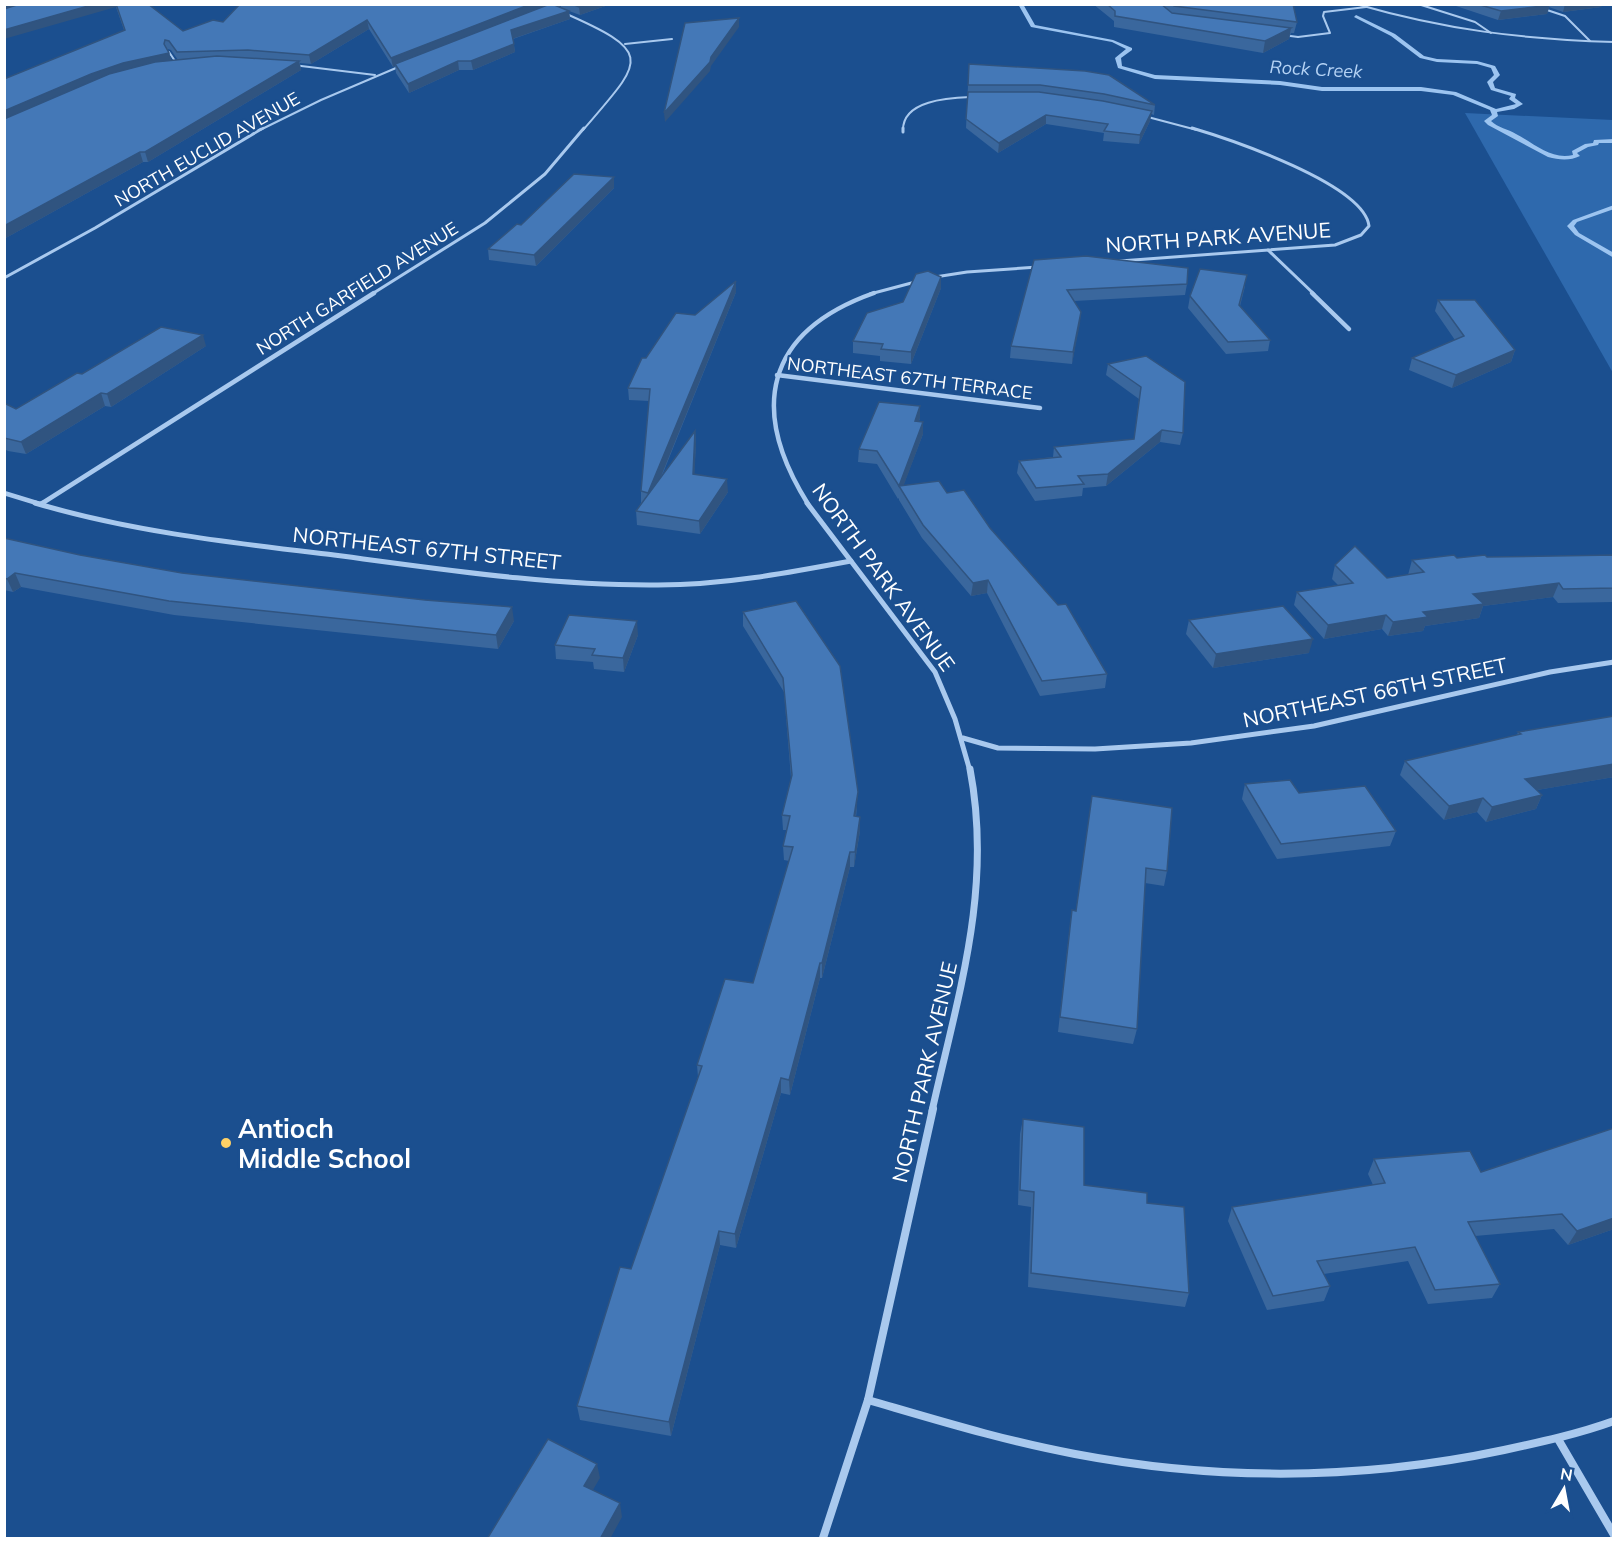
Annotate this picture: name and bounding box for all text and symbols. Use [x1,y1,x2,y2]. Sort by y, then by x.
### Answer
water label: Rock Creek [1269,55,1364,83]
street label: NORTH EUCLID AVENUE [110,87,304,211]
street label: NORTH GARFIELD AVENUE [252,216,462,360]
street label: NORTH PARK AVENUE [1104,216,1332,258]
street label: NORTHEAST 67TH TERRACE [786,352,1034,404]
street label: NORTH PARK AVENUE [807,478,961,676]
street label: NORTHEAST 67TH STREET [292,521,563,575]
street label: NORTHEAST 66TH STREET [1240,651,1510,733]
street label: NORTH PARK AVENUE [886,959,962,1185]
place label: Antioch Middle School [238,1112,411,1175]
marker: Antioch Middle School [219,1136,233,1150]
north arrow [1534,1459,1594,1519]
text: N [1559,1463,1574,1485]

